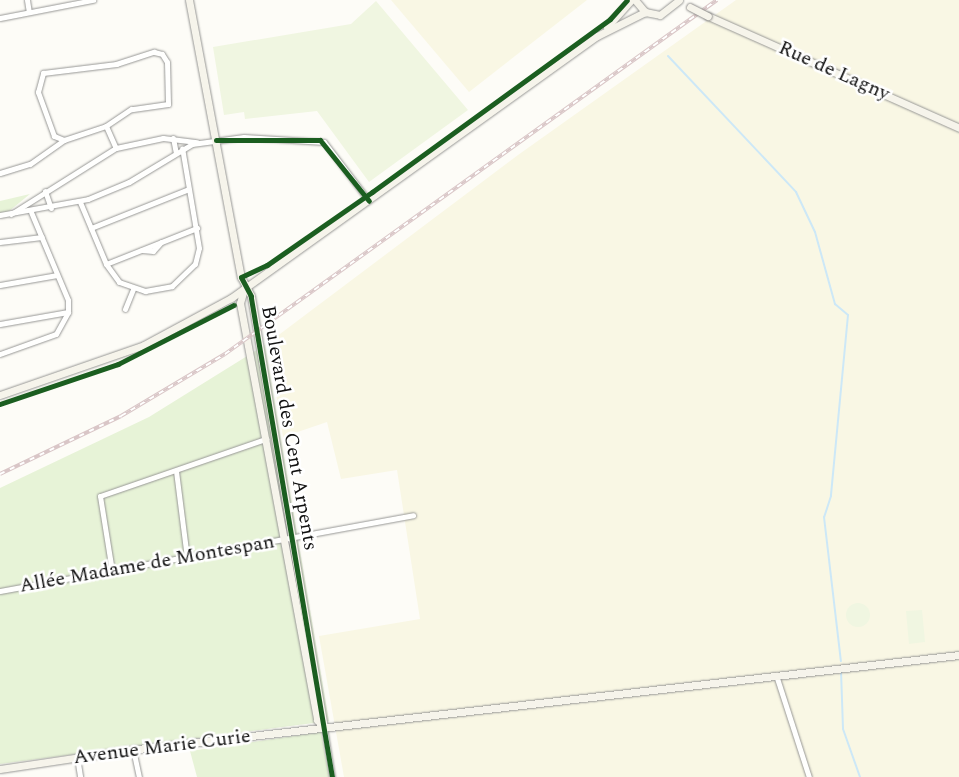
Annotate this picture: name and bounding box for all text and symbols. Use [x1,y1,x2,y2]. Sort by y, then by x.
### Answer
street label: Rue de Lagny [775,36,893,106]
street label: Boulevard des Cent Arpents [256,304,322,552]
street label: Allée Madame de Montespan [18,530,276,598]
street label: Avenue Marie Curie [72,724,252,770]

